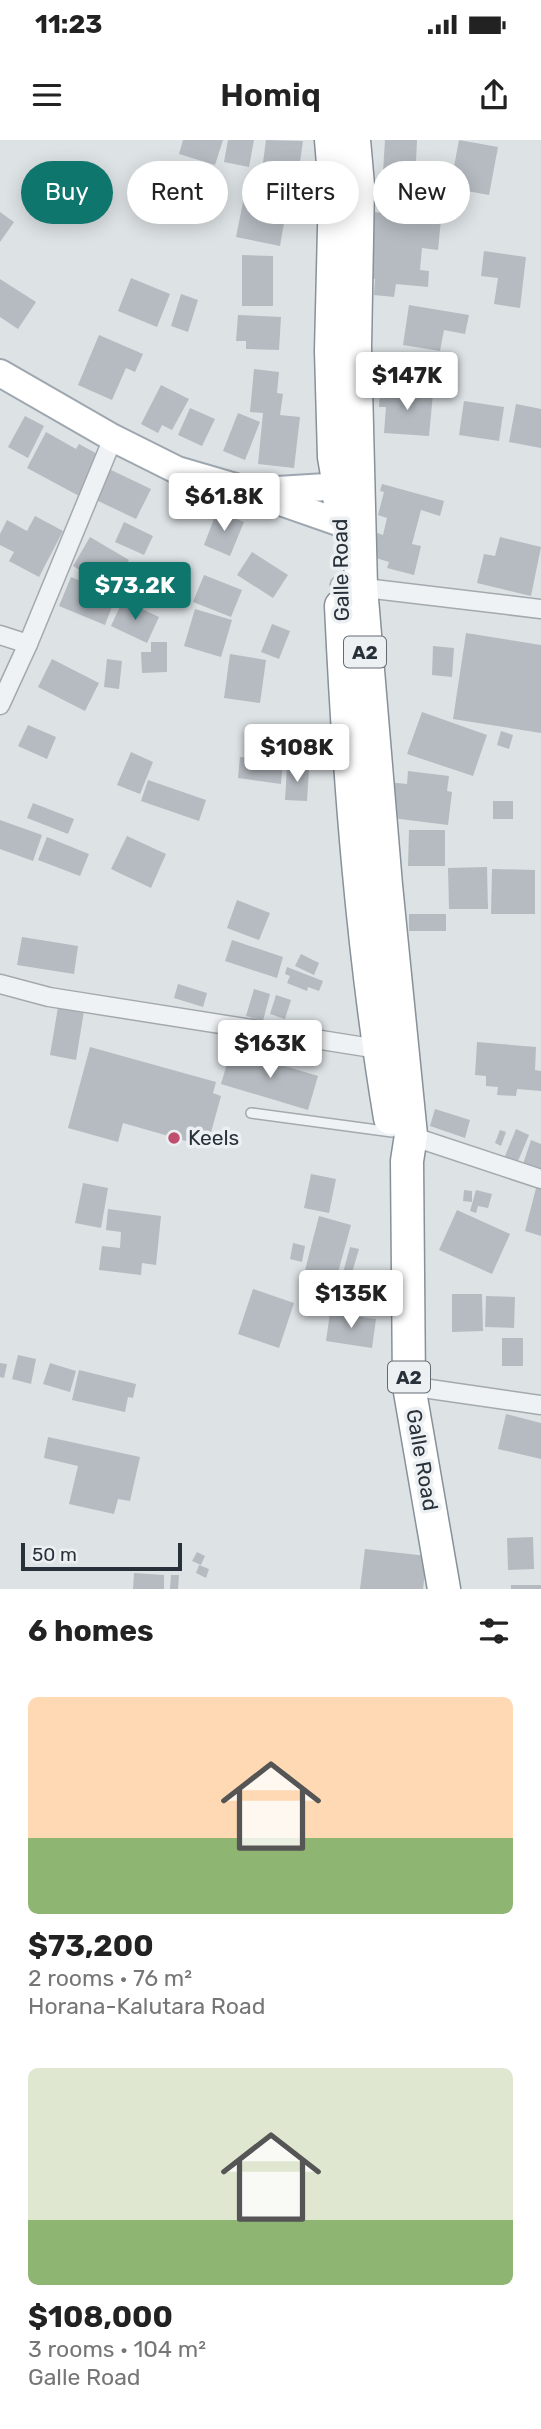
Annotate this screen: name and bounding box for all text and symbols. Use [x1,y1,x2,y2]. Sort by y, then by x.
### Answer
text: 11:23 [35,9,102,40]
icon: menu [28,76,66,114]
text: Homiq [220,76,321,114]
icon: share [475,76,513,114]
chip: Buy [21,161,113,224]
chip: Rent [127,161,228,224]
chip: Filters [242,161,359,224]
chip: New [373,161,470,224]
pin: $147K [358,352,456,412]
text: $147K [372,361,442,389]
pin: $61.8K [167,474,281,533]
text: $61.8K [185,482,263,510]
street label: Galle Road [327,518,354,622]
pin: $73.2K [78,562,192,622]
text: $73.2K [95,571,175,599]
road number: A2 [344,636,386,667]
pin: $108K [248,724,346,784]
text: $108K [260,733,334,761]
pin: $163K [221,1020,319,1080]
text: $163K [234,1029,306,1057]
place label: Keels [188,1125,239,1150]
marker: Keels [166,1130,182,1146]
pin: $135K [302,1270,400,1330]
text: $135K [315,1279,387,1307]
road number: A2 [388,1362,430,1392]
street label: Galle Road [401,1407,444,1513]
scale bar [21,1540,182,1572]
text: 50 m [32,1543,77,1566]
icon: filters [475,1612,513,1650]
text: 6 homes [28,1613,154,1649]
icon: home [208,1743,334,1869]
text: $73,200 [28,1928,154,1964]
text: 2 rooms · 76 m² [28,1964,192,1992]
text: Horana-Kalutara Road [28,1992,265,2020]
icon: home [208,2114,334,2240]
text: $108,000 [28,2299,173,2335]
text: 3 rooms · 104 m² [28,2335,206,2363]
text: Galle Road [28,2363,141,2391]

